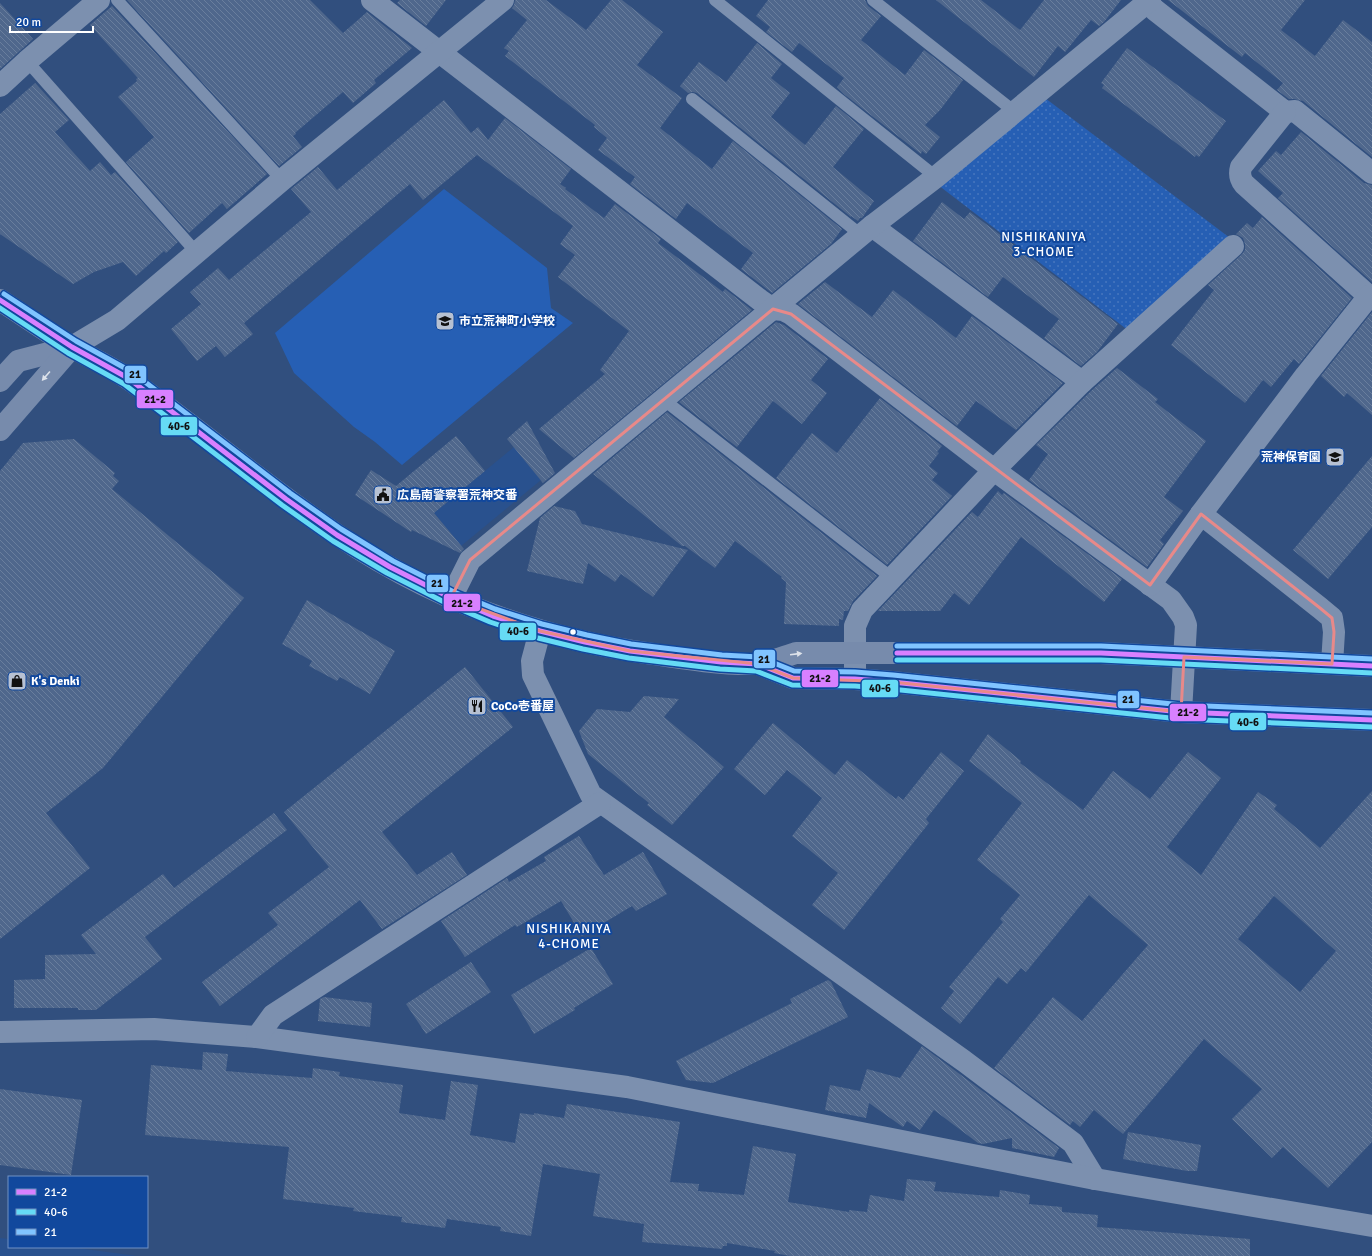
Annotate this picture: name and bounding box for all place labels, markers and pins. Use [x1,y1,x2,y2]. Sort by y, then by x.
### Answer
school or university icon: 市立荒神町小学校 [434,310,456,332]
place label: 市立荒神町小学校 [459,314,555,329]
school or university icon: 荒神保育園 [1324,446,1346,468]
place label: 荒神保育園 [1261,450,1321,465]
public building icon: 広島南警察署荒神交番 [372,484,394,506]
place label: 広島南警察署荒神交番 [397,488,518,503]
unlabelled marker [568,627,578,637]
shop icon: K's Denki [6,670,28,692]
place label: K's Denki [31,674,80,689]
restaurant icon: CoCo壱番屋 [466,695,488,717]
place label: CoCo壱番屋 [491,699,554,714]

